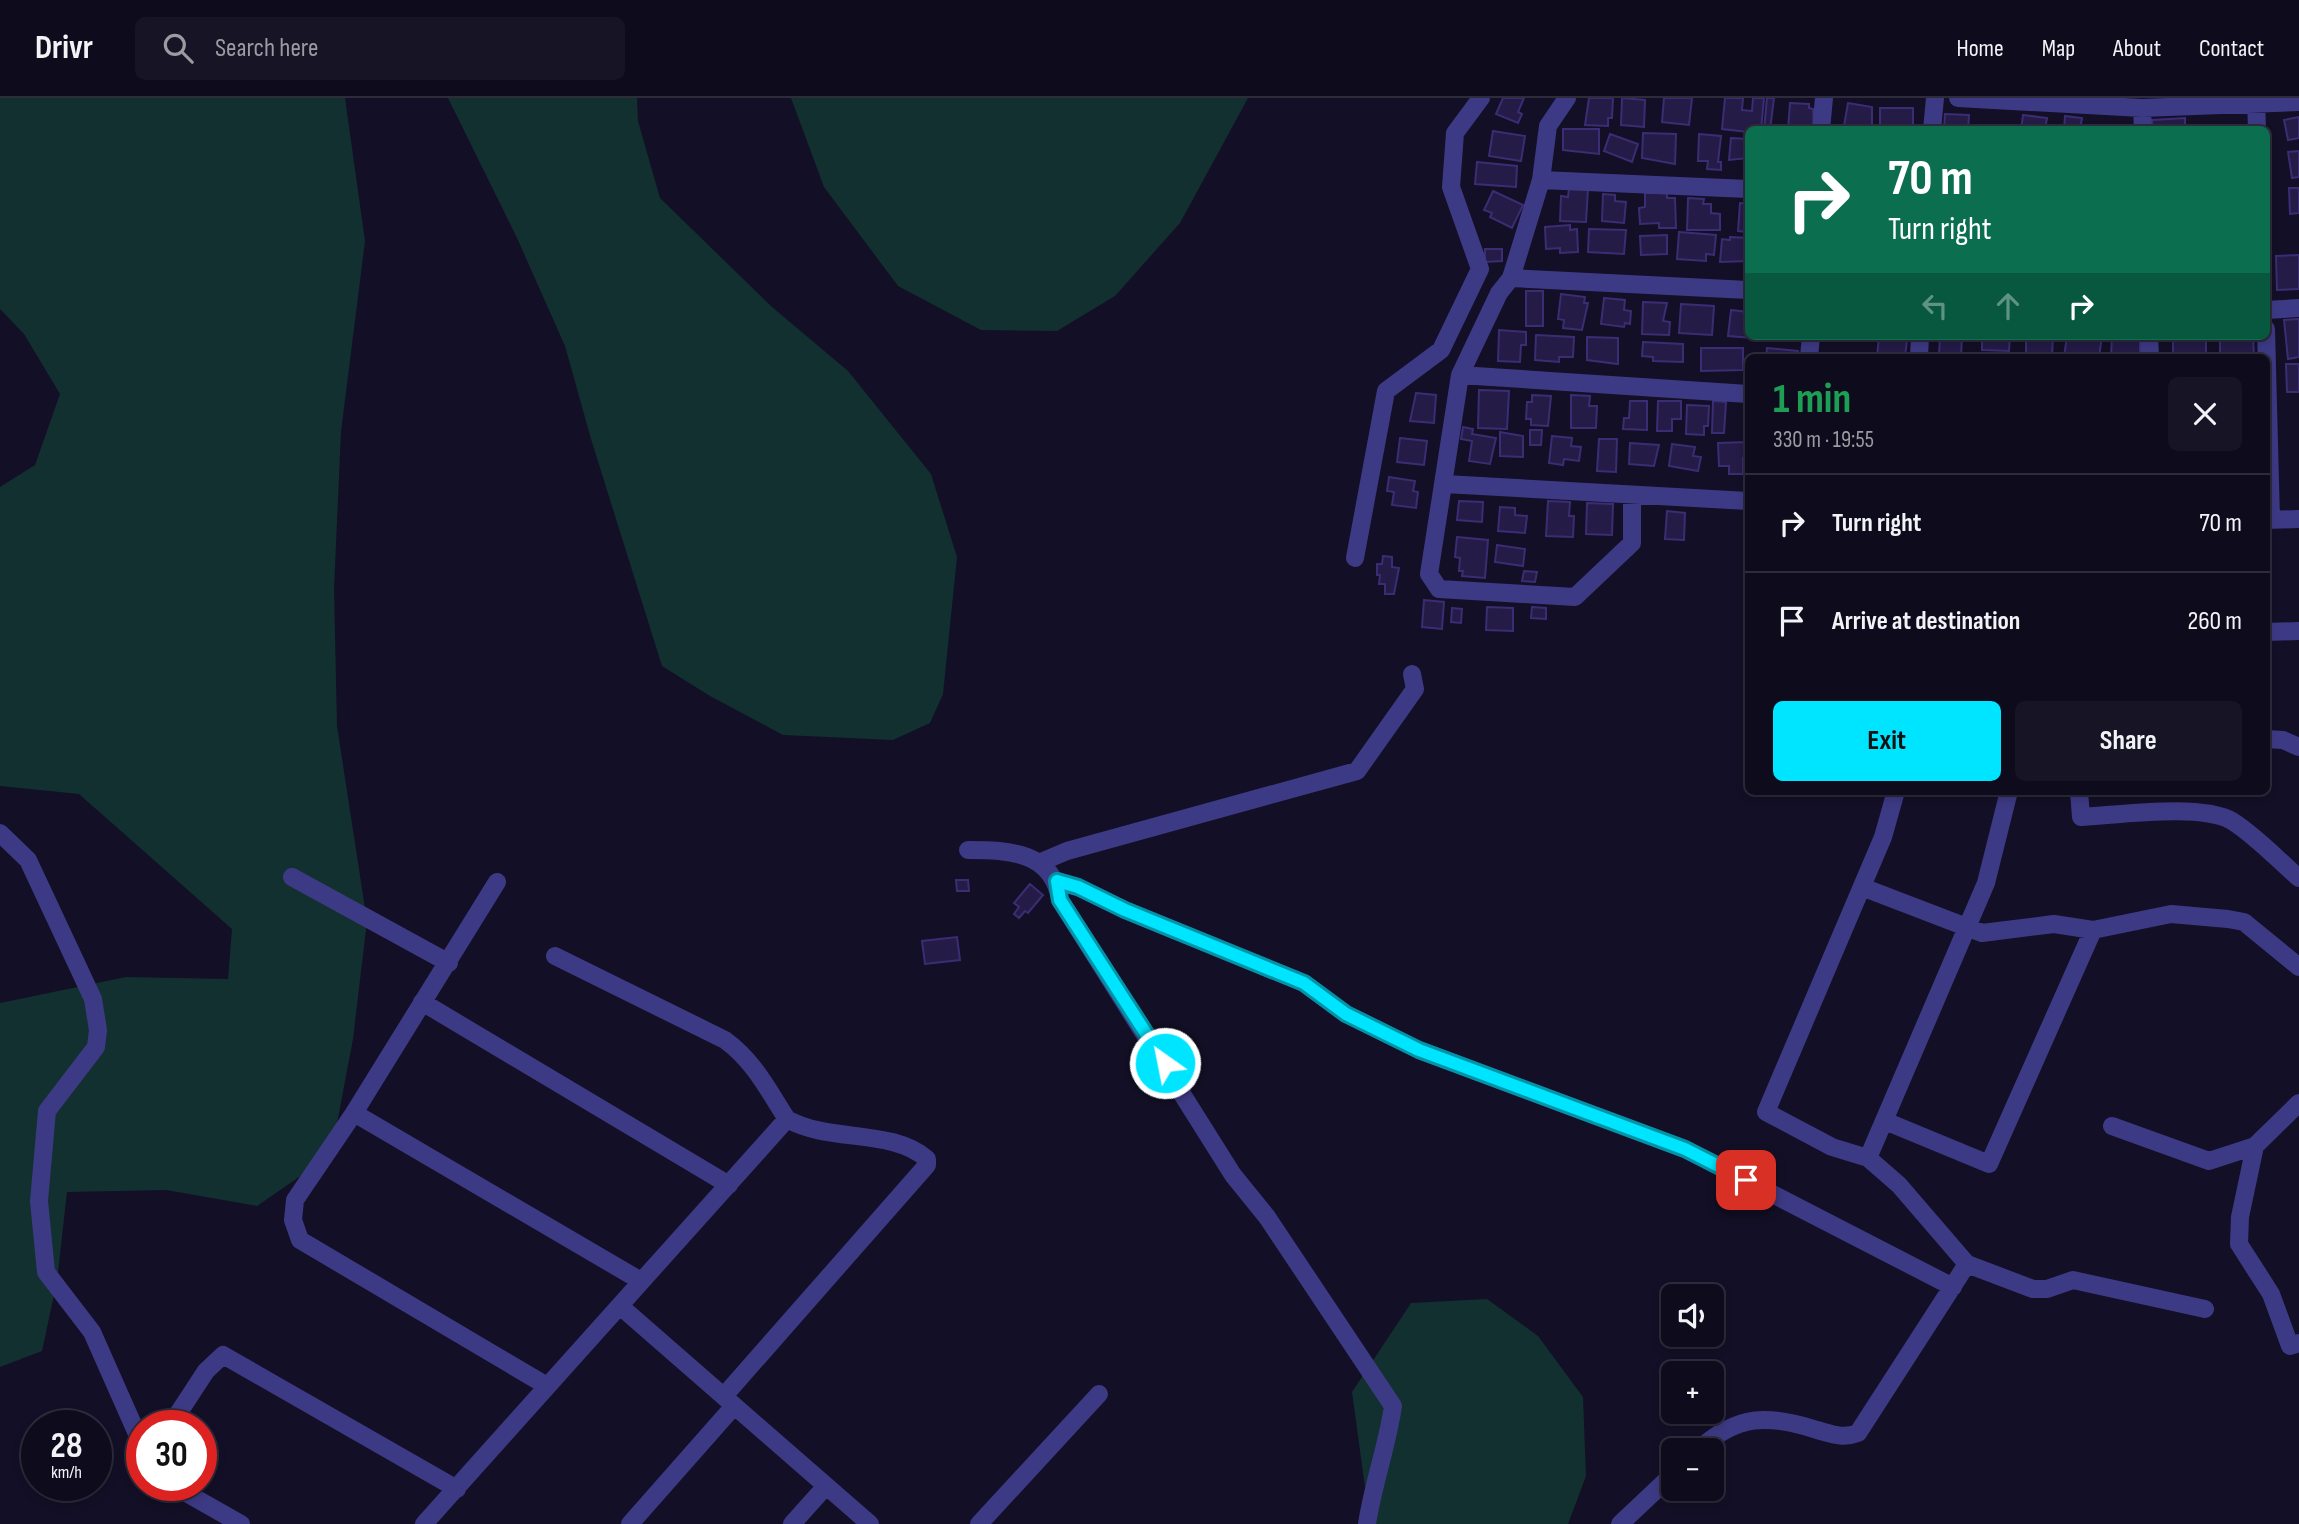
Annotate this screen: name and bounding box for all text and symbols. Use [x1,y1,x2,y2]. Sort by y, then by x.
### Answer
search box [135,17,625,80]
text: Drivr [35,28,93,68]
icon: search [159,29,197,67]
text: Search here [215,33,318,64]
text: Home [1956,34,2004,63]
text: Map [2042,34,2075,63]
text: About [2113,34,2161,63]
text: Contact [2199,34,2264,63]
text: 70 m [1888,150,1973,209]
icon: right [1773,154,1864,245]
text: Turn right [1888,210,1992,249]
icon: left [1916,287,1954,325]
icon: ahead [1989,287,2027,325]
icon: right [2062,287,2100,325]
text: 1 min [1773,374,1851,425]
button: close [2168,377,2242,451]
text: 330 m · 19:55 [1773,426,1874,454]
icon: right [1773,504,1811,542]
text: Turn right [1832,508,1921,539]
text: 70 m [2199,508,2242,539]
icon: arrive [1773,602,1811,640]
text: Arrive at destination [1832,606,2020,637]
text: 260 m [2187,606,2242,637]
button: Exit [1773,701,2001,781]
button: Share [2015,701,2242,781]
position arrow [1128,1026,1202,1100]
pin [1716,1150,1776,1210]
icon: arrive [1727,1161,1765,1199]
map controls [1661,1284,1724,1501]
button: sound [1661,1284,1724,1347]
button: + [1661,1361,1724,1424]
speed limit sign: 30 [126,1410,217,1501]
text: 28 [51,1425,82,1468]
button: − [1661,1438,1724,1501]
text: km/h [51,1462,82,1483]

